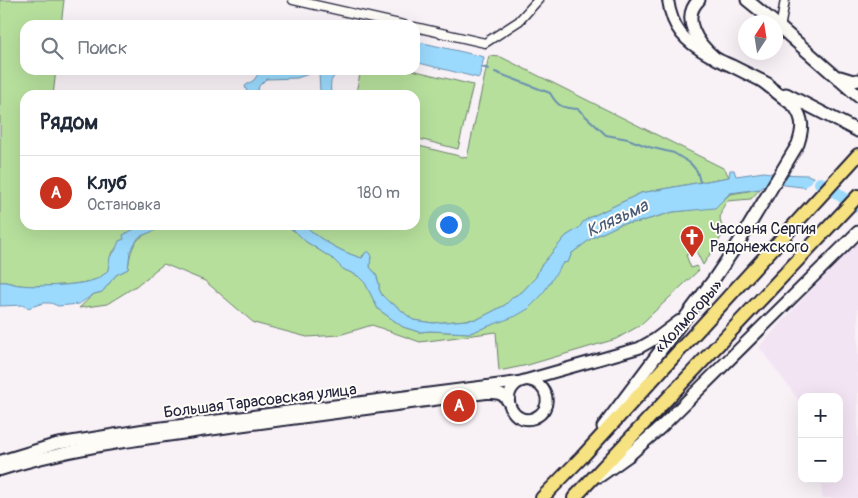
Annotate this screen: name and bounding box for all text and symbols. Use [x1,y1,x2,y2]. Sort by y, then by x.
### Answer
north arrow [738,15,783,60]
search box [20,20,420,75]
icon: search [38,34,66,62]
text: Поиск [78,36,128,60]
text: Рядом [40,109,98,136]
text: Клуб [87,171,127,195]
text: A [51,183,61,203]
text: 180 m [357,183,400,203]
water label: Клязьма [583,194,653,243]
text: Остановка [87,195,161,215]
your location [436,212,462,238]
place label: Часовня Сергия Радонежского [710,219,816,257]
church icon: Часовня Сергия Радонежского [679,224,705,258]
street label: «Холмогоры» [650,276,727,358]
street label: Большая Тарасовская улица [162,379,358,423]
pin: A [443,387,475,425]
map controls [798,393,843,483]
button: + [798,393,843,438]
button: − [798,438,843,483]

